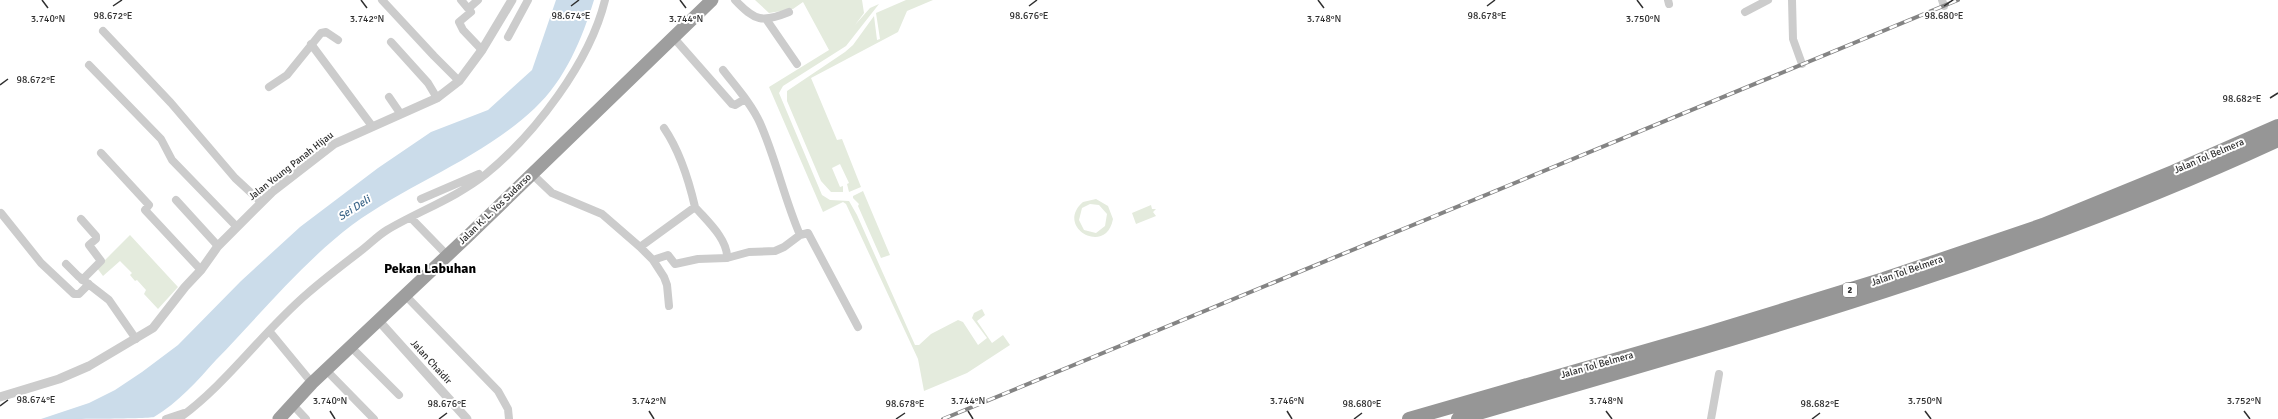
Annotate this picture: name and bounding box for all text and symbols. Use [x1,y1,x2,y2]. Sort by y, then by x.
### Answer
text: 98.672°E [94,10,133,22]
text: 98.674°E [552,10,591,22]
text: 98.676°E [1010,10,1049,22]
text: 98.678°E [1468,10,1507,22]
text: 98.680°E [1925,10,1964,22]
text: 3.740°N [31,13,65,25]
text: 3.742°N [350,13,384,25]
text: 3.744°N [669,13,703,25]
text: 3.748°N [1307,13,1341,25]
text: 3.750°N [1626,13,1660,25]
text: 98.672°E [17,74,56,86]
text: 98.682°E [2223,93,2262,105]
street label: Jalan Young Panah Hijau [246,129,336,203]
street label: Jalan Tol Belmera [2172,136,2246,176]
street label: Jalan K. L. Yos Sudarso [456,171,534,247]
water label: Sei Deli [335,192,373,223]
street label: Jalan Tol Belmera [1870,253,1944,289]
district label: Pekan Labuhan [384,260,476,277]
road number: 2 [1843,283,1857,297]
street label: Jalan Chaidir [408,337,454,387]
street label: Jalan Tol Belmera [1559,349,1635,381]
text: 98.674°E [17,394,56,406]
text: 3.740°N [313,395,347,407]
text: 3.742°N [632,395,666,407]
text: 3.744°N [951,395,985,407]
text: 3.746°N [1270,395,1304,407]
text: 3.748°N [1589,395,1623,407]
text: 3.750°N [1908,395,1942,407]
text: 3.752°N [2227,395,2261,407]
text: 98.676°E [428,398,467,410]
text: 98.678°E [886,398,925,410]
text: 98.680°E [1343,398,1382,410]
text: 98.682°E [1801,398,1840,410]

